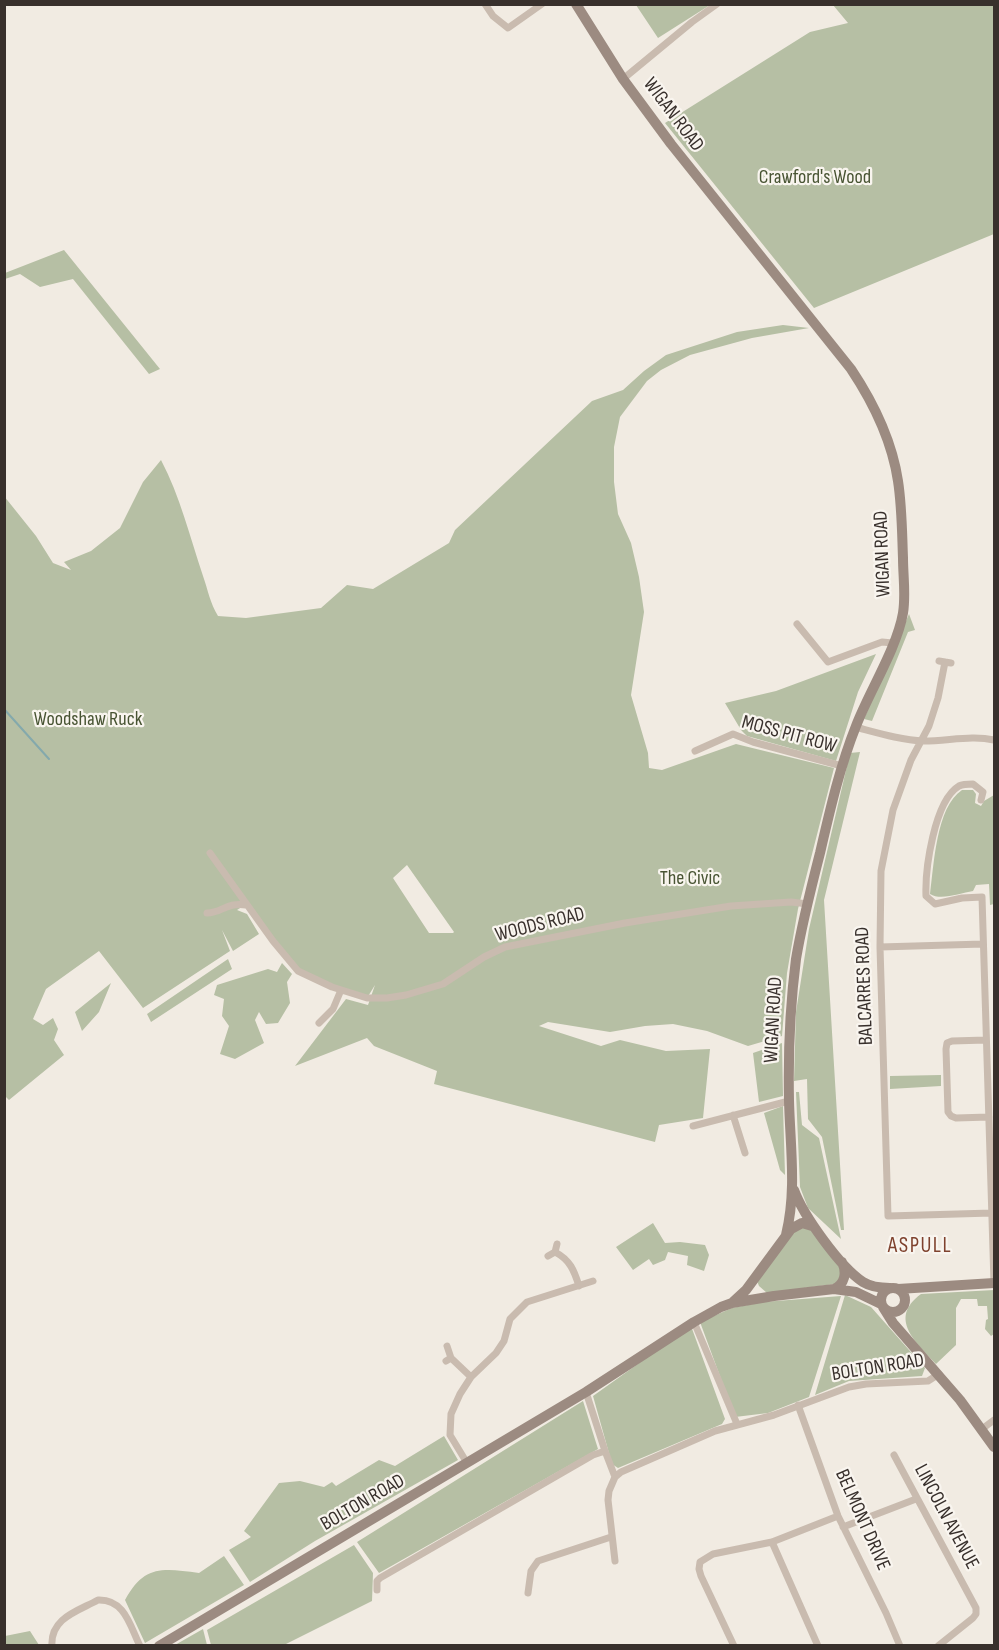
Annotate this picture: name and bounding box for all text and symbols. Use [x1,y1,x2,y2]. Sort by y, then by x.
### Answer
street label: WIGAN ROAD [637,73,709,157]
park label: Crawford's Wood [759,166,871,190]
street label: WIGAN ROAD [870,510,896,598]
park label: Woodshaw Ruck [34,708,142,732]
street label: MOSS PIT ROW [739,711,839,759]
park label: The Civic [660,867,720,891]
street label: WOODS ROAD [493,902,587,948]
street label: BALCARRES ROAD [851,926,879,1046]
street label: WIGAN ROAD [760,976,788,1064]
district label: ASPULL [888,1233,952,1259]
street label: BOLTON ROAD [830,1349,926,1387]
street label: LINCOLN AVENUE [908,1460,984,1574]
street label: BELMONT DRIVE [829,1466,895,1574]
street label: BOLTON ROAD [317,1469,409,1537]

